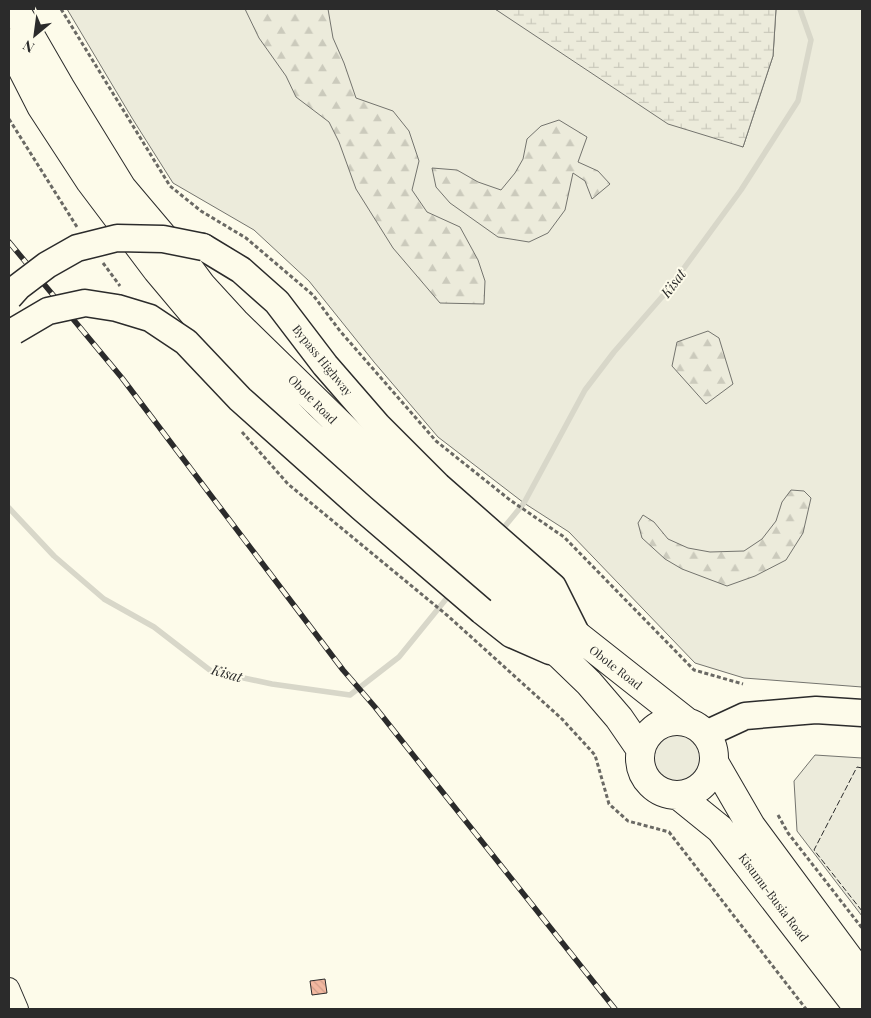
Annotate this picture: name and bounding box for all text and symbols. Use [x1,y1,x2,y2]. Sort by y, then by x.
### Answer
north arrow [10,10,60,60]
text: N [19,36,37,58]
water label: Kisat [655,264,691,302]
street label: Bypass Highway [289,321,357,399]
street label: Obote Road [285,371,341,427]
street label: Obote Road [586,641,646,693]
water label: Kisat [208,659,246,687]
street label: Kisumu-Busia Road [736,850,812,944]

